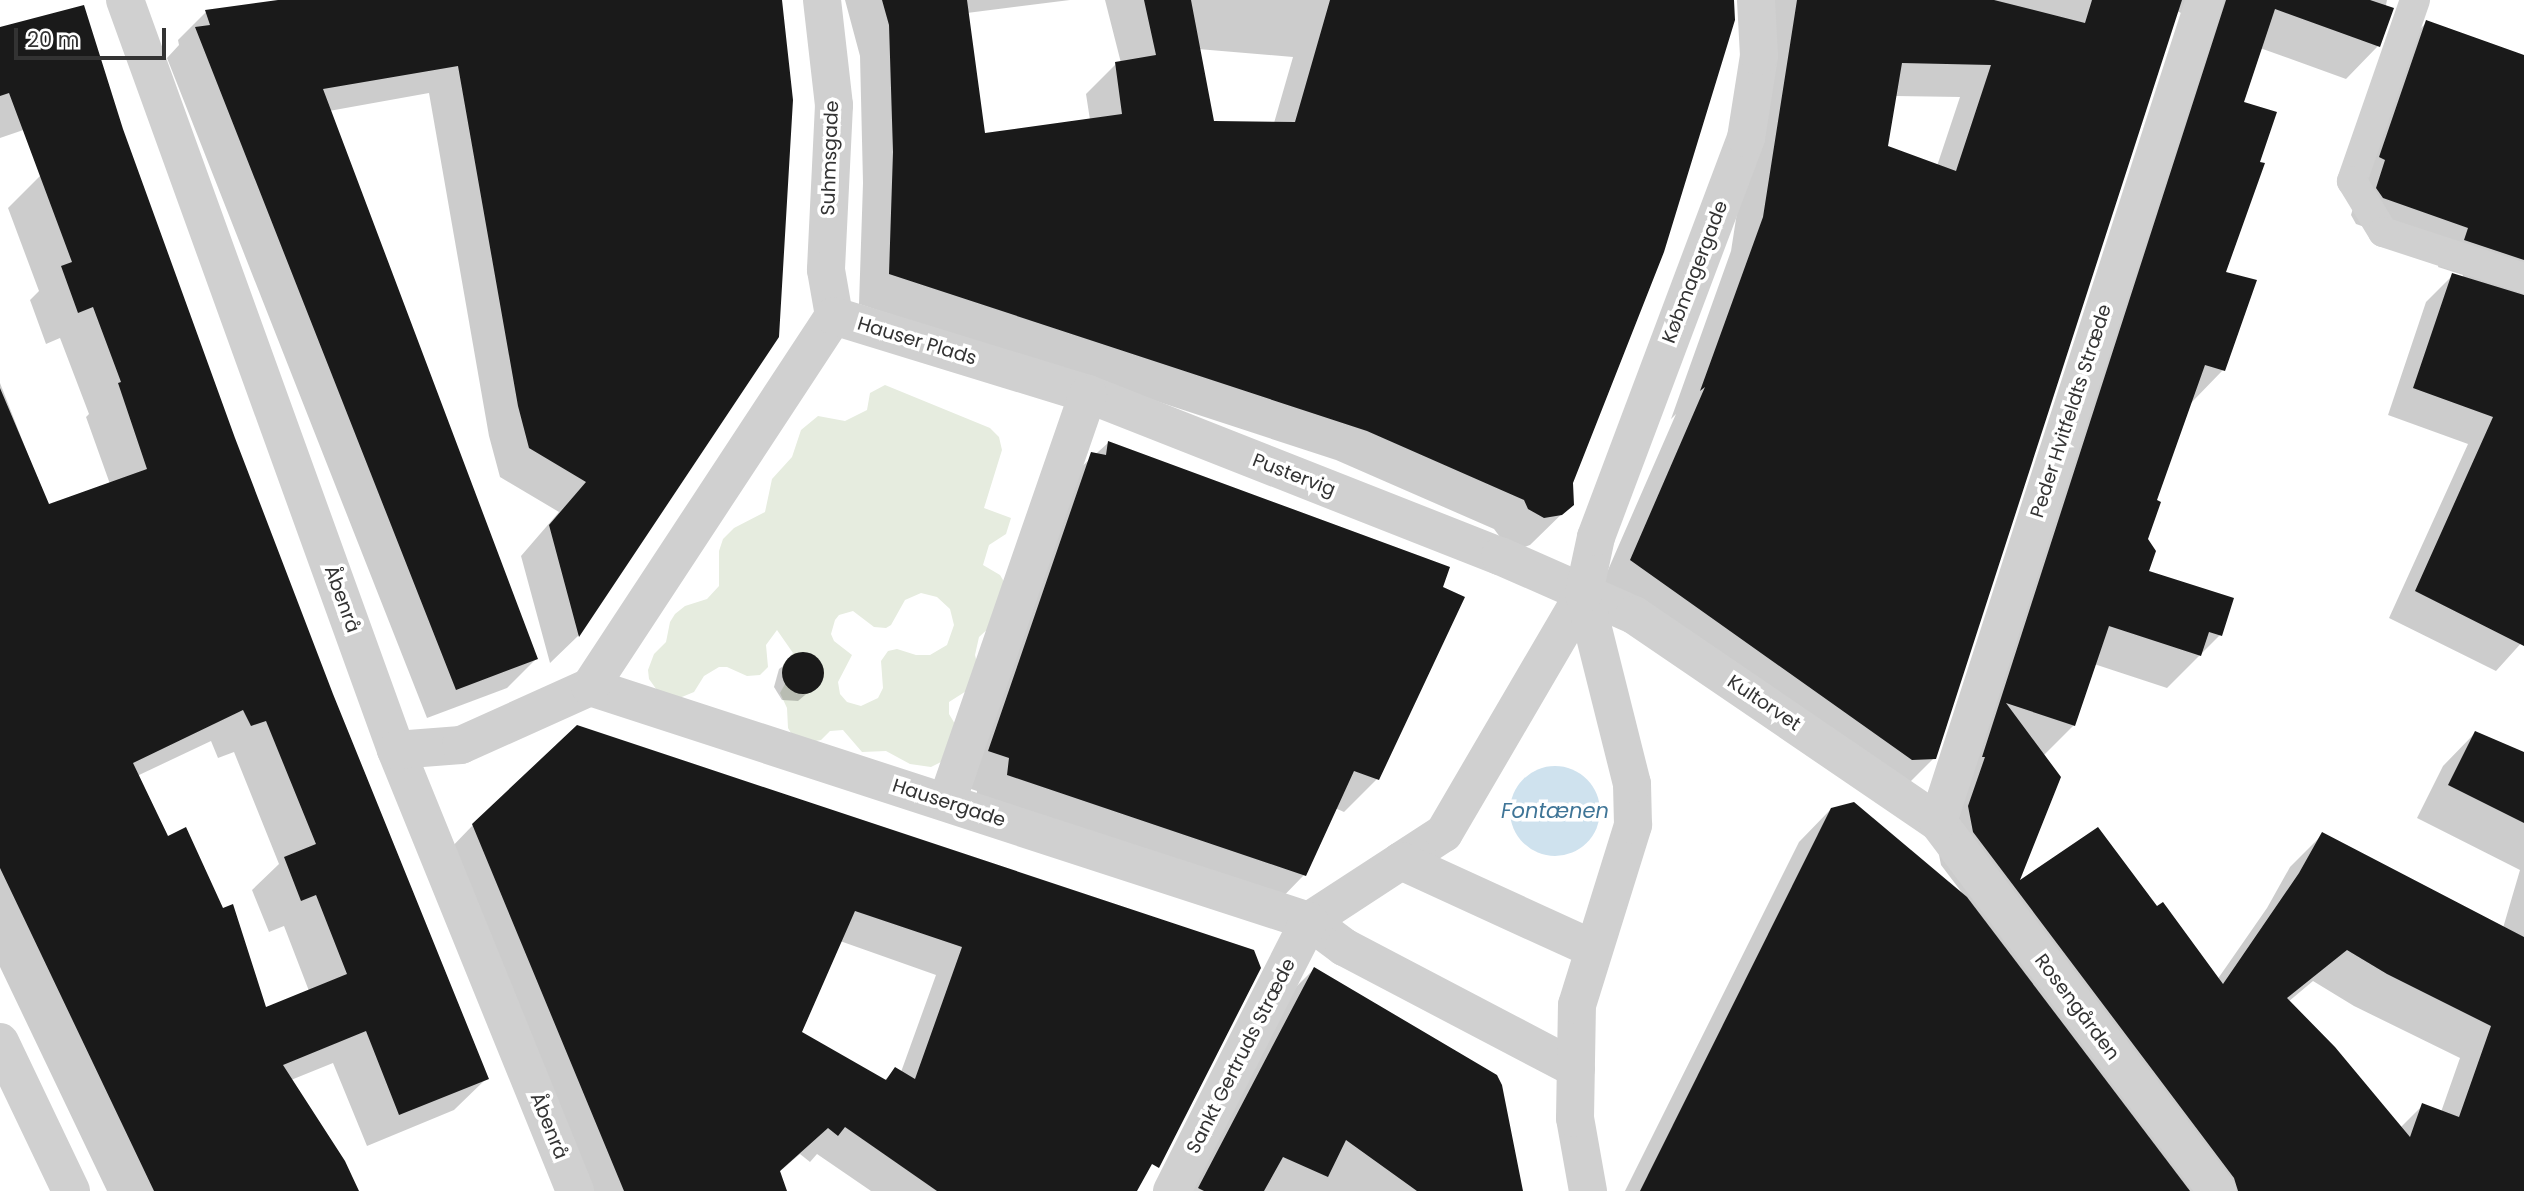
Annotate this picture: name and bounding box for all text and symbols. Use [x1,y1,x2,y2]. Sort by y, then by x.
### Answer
scale bar [18,14,170,58]
text: 20 m [27,25,80,54]
street label: Suhmsgade [817,100,843,216]
street label: Købmagergade [1657,198,1733,346]
street label: Peder Hvitfeldts Stræde [2026,301,2116,521]
street label: Hauser Plads [855,312,979,370]
street label: Pustervig [1249,449,1339,501]
street label: Åbenrå [319,562,365,636]
street label: Kultorvet [1723,670,1805,736]
street label: Hausergade [890,774,1008,832]
water label: Fontænen [1501,798,1609,824]
street label: Rosengården [2030,949,2124,1065]
street label: Sankt Gertruds Stræde [1182,955,1300,1157]
street label: Åbenrå [525,1090,573,1162]

